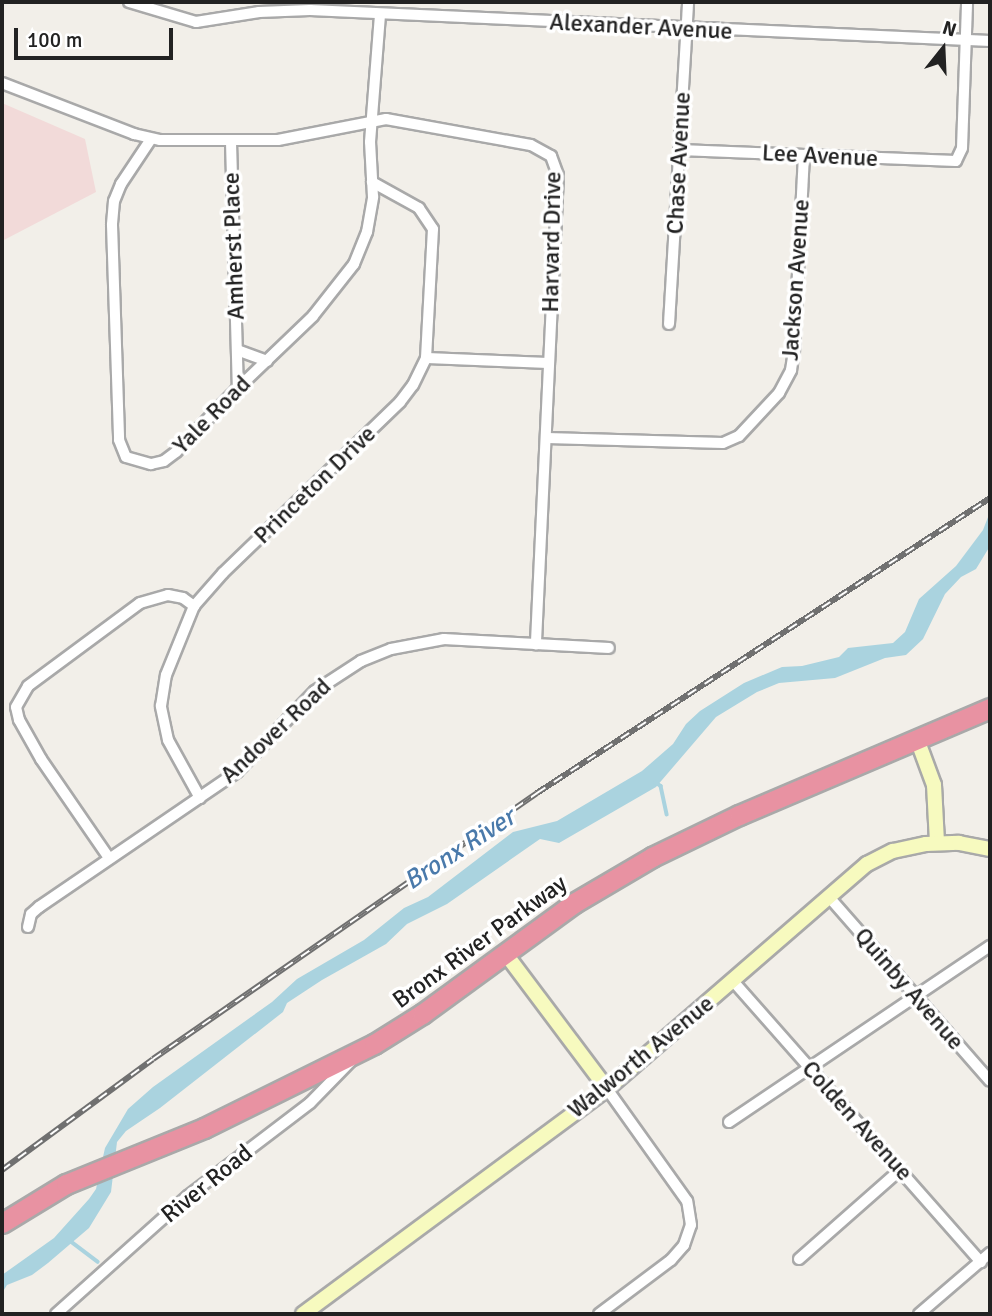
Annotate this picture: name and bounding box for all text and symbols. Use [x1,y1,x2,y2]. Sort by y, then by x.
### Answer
street label: Alexander Avenue [549,8,733,46]
scale bar [18,14,177,58]
north arrow [908,14,978,84]
text: N [939,16,959,42]
text: 100 m [27,27,82,53]
street label: Chase Avenue [661,91,697,235]
street label: Lee Avenue [761,139,879,173]
street label: Harvard Drive [536,171,568,313]
street label: Amherst Place [217,172,251,320]
street label: Jackson Avenue [776,198,816,362]
street label: Yale Road [167,370,257,460]
street label: Princeton Drive [248,420,382,550]
street label: Andover Road [215,672,337,790]
water label: Bronx River [399,803,521,897]
street label: Bronx River Parkway [387,869,573,1015]
street label: Quinby Avenue [848,922,970,1056]
street label: Walworth Avenue [562,989,720,1125]
street label: Colden Avenue [795,1055,919,1187]
street label: River Road [156,1139,258,1229]

